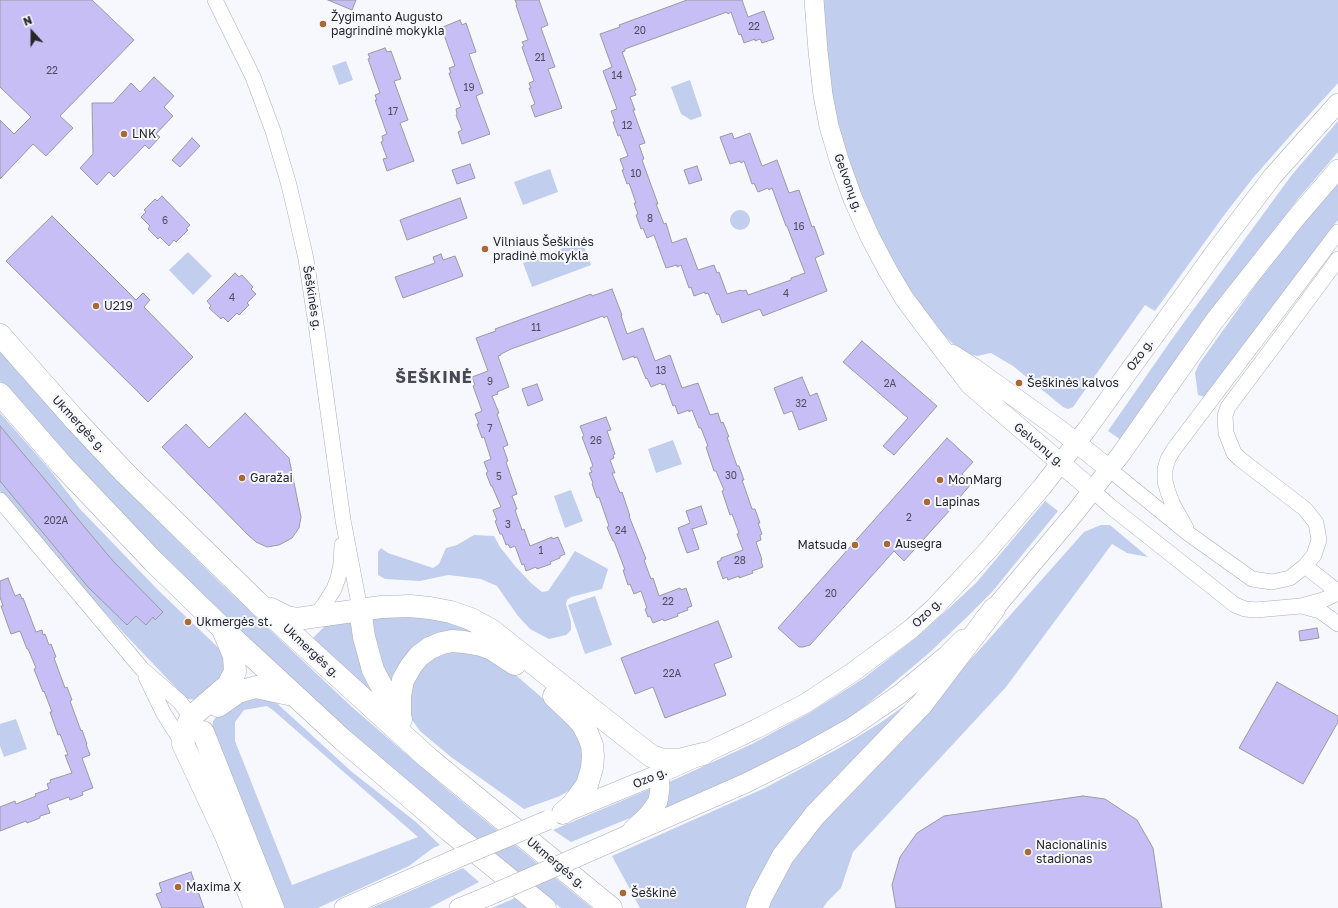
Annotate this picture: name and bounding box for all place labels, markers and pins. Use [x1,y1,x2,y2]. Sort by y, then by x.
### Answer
place label: Žygimanto Augusto pagrindinė mokykla [331,10,445,38]
marker: Žygimanto Augusto pagrindinė mokykla [318,19,328,29]
place label: LNK [132,127,156,141]
marker: LNK [119,129,129,139]
place label: Vilniaus Šeškinės pradinė mokykla [493,235,594,263]
marker: Vilniaus Šeškinės pradinė mokykla [480,244,490,254]
place label: U219 [104,299,133,313]
marker: U219 [91,301,101,311]
place label: Šeškinės kalvos [1027,376,1119,390]
marker: Šeškinės kalvos [1014,378,1024,388]
place label: Garažai [250,471,293,485]
marker: Garažai [237,473,247,483]
place label: MonMarg [948,473,1002,487]
marker: MonMarg [935,475,945,485]
place label: Lapinas [935,495,980,509]
marker: Lapinas [922,497,932,507]
place label: Ausegra [895,537,942,551]
place label: Matsuda [797,538,847,552]
marker: Ausegra [882,539,892,549]
marker: Matsuda [850,540,860,550]
place label: Ukmergės st. [196,615,272,629]
marker: Ukmergės st. [183,617,193,627]
place label: Nacionalinis stadionas [1036,838,1107,866]
marker: Nacionalinis stadionas [1023,847,1033,857]
place label: Maxima X [186,880,241,894]
marker: Maxima X [173,882,183,892]
place label: Šeškinė [631,886,676,900]
marker: Šeškinė [618,888,628,898]

